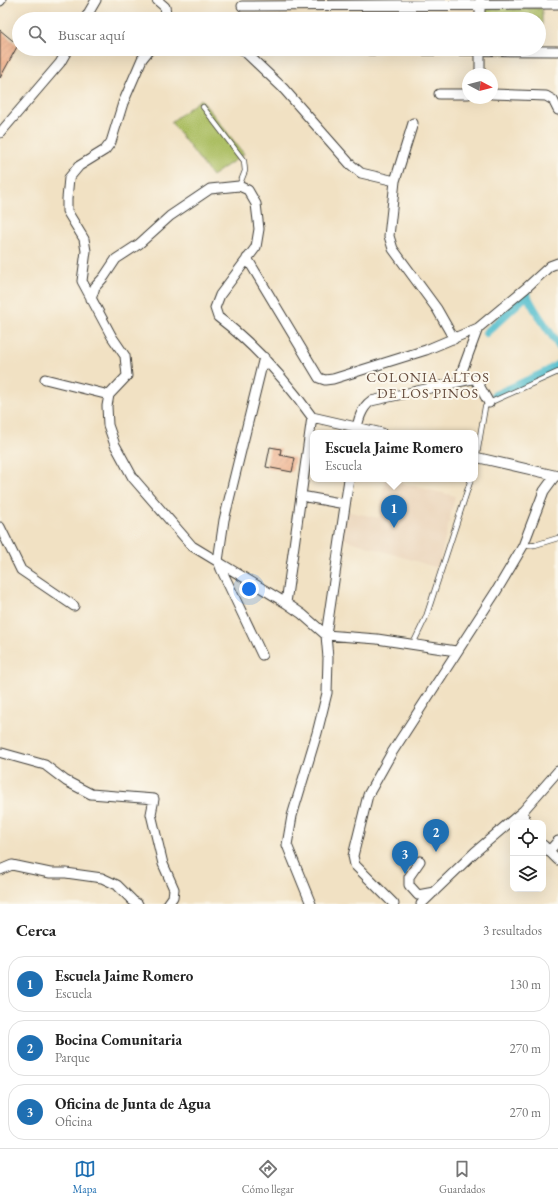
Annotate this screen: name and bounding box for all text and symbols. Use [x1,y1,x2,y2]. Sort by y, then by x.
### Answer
search box [12,12,546,56]
icon: search [26,23,48,45]
text: Buscar aquí [58,25,125,44]
north arrow [462,68,498,104]
district label: COLONIA ALTOS DE LOS PINOS [366,368,490,402]
popup [310,430,478,482]
text: Escuela Jaime Romero [325,438,463,457]
text: Escuela [325,457,362,474]
pin: 1 [381,495,407,528]
your location [239,579,259,599]
pin: 2 [423,819,449,852]
map controls [510,820,546,892]
button: locate [510,820,546,856]
pin: 3 [392,841,418,874]
button: layers [510,856,546,892]
text: Cerca [16,919,56,941]
text: 3 resultados [483,922,542,939]
text: Escuela Jaime Romero [55,966,193,985]
text: 1 [27,976,33,993]
text: 130 m [510,976,541,993]
text: Escuela [55,985,92,1002]
text: Bocina Comunitaria [55,1030,182,1049]
text: 2 [27,1040,33,1057]
text: 270 m [510,1040,541,1057]
text: Parque [55,1049,90,1066]
text: Oficina de Junta de Agua [55,1094,211,1113]
text: 3 [27,1104,33,1121]
text: 270 m [510,1104,541,1121]
text: Oficina [55,1113,92,1130]
tab: Mapa [73,1158,97,1196]
tab: Cómo llegar [242,1158,294,1196]
tab: Guardados [439,1158,485,1196]

